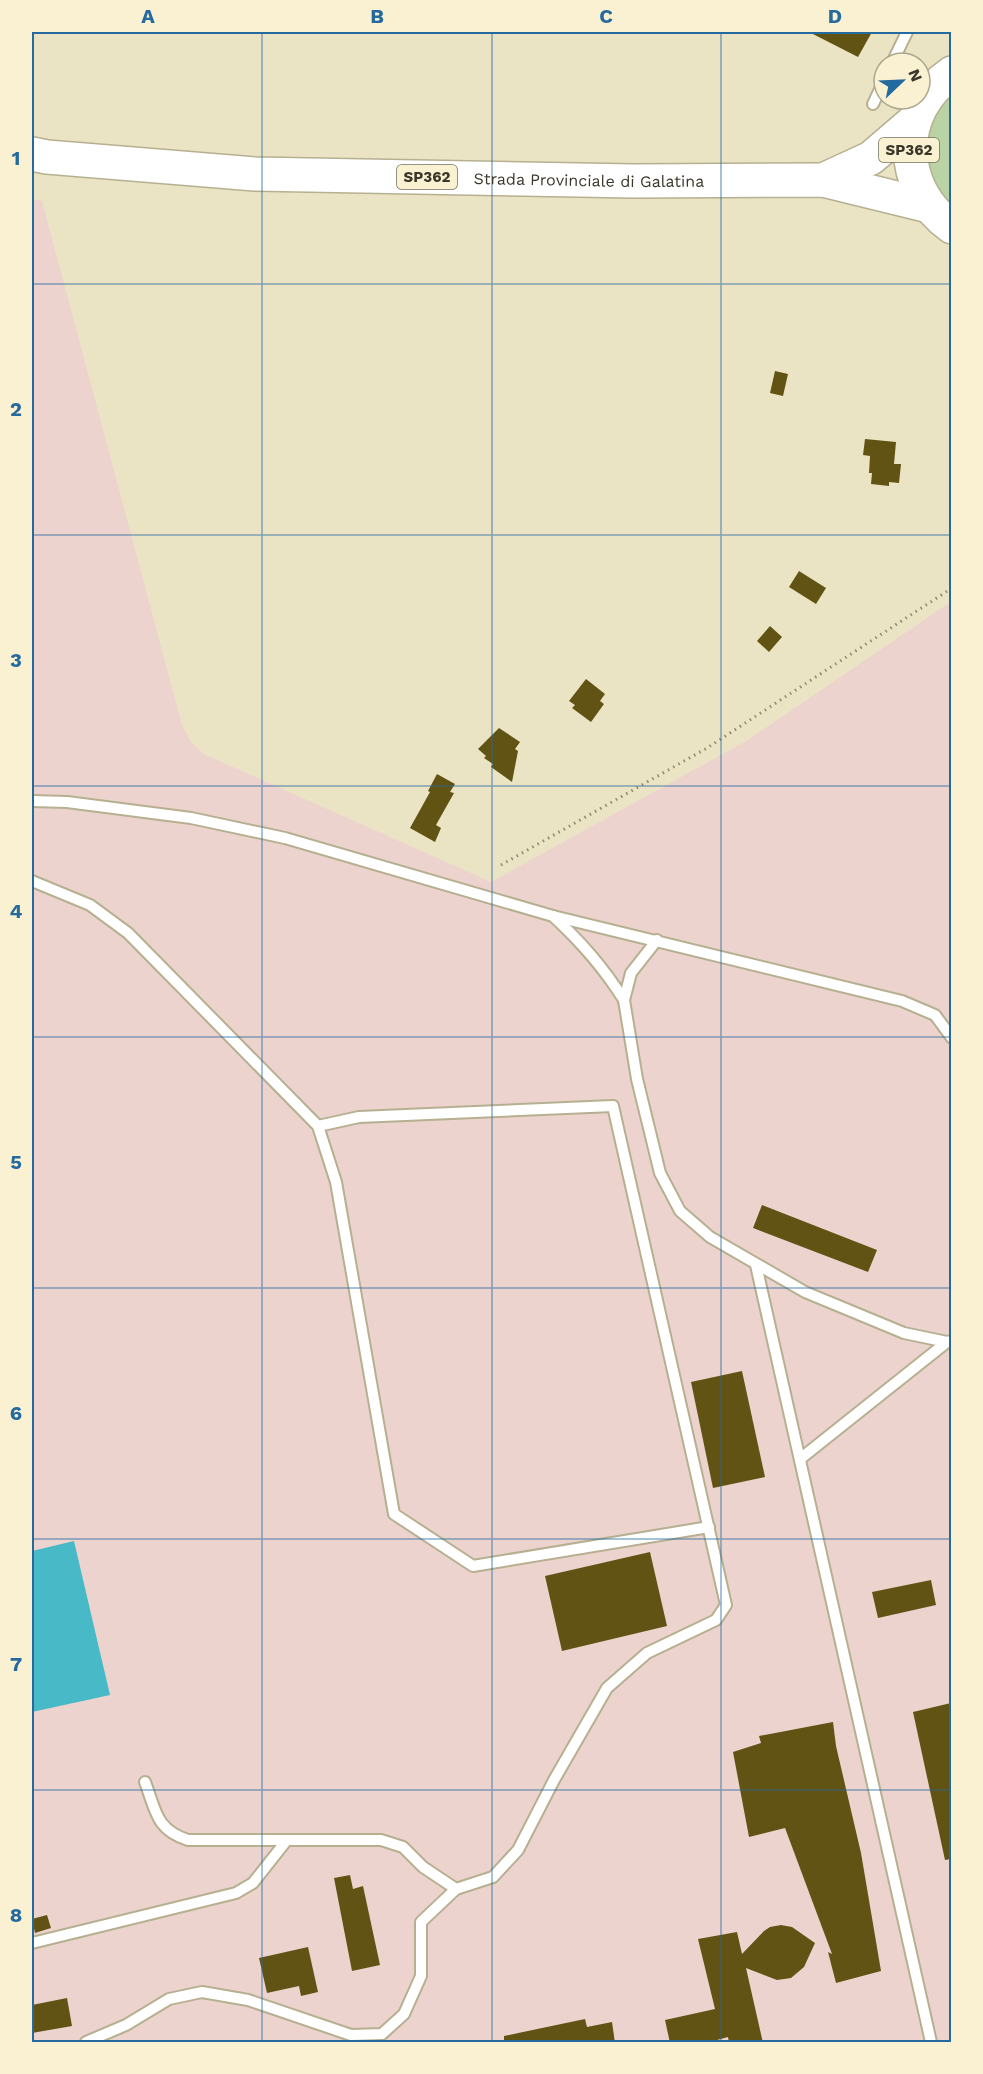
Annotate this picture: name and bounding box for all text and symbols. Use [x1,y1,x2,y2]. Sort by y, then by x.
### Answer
text: A [141,4,155,28]
text: B [370,4,384,28]
text: C [599,4,613,28]
text: D [828,4,842,28]
north arrow [872,51,932,111]
text: N [904,66,926,85]
road number: SP362 [879,138,939,162]
text: 1 [12,146,20,170]
road number: SP362 [397,165,457,189]
street label: Strada Provinciale di Galatina [473,169,704,191]
text: 2 [10,397,22,421]
text: 3 [10,648,22,672]
text: 4 [10,899,23,923]
text: 5 [10,1150,22,1174]
text: 6 [10,1401,22,1425]
text: 7 [10,1652,22,1676]
text: 8 [10,1903,22,1927]

